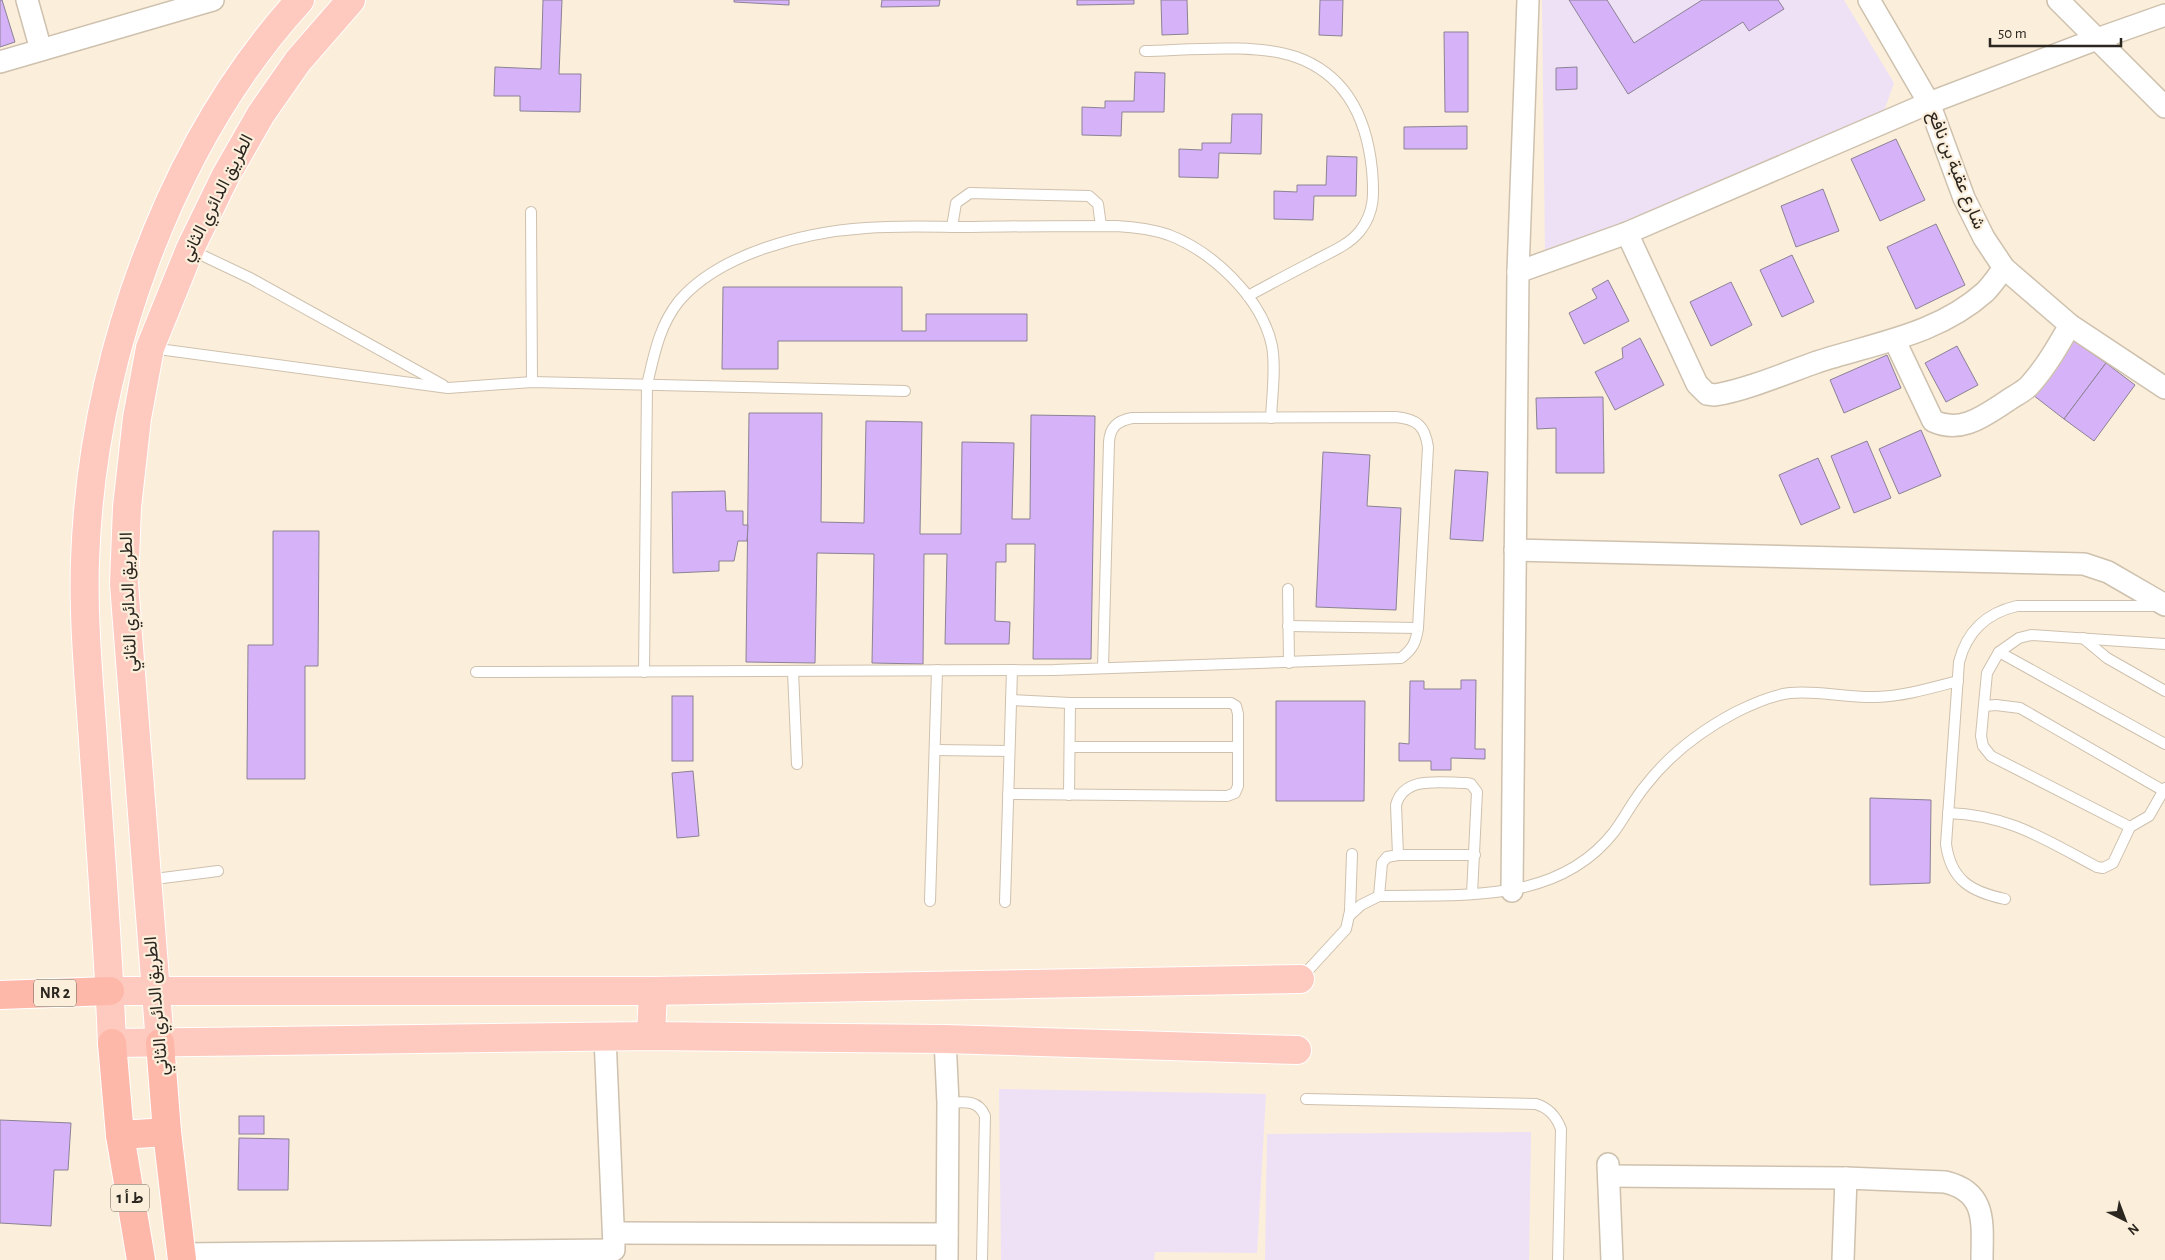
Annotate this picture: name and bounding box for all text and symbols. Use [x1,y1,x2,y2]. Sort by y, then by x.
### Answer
scale bar [1990,15,2121,47]
text: 50 m [1998,26,2027,41]
street label: شارع عقبة بن نافع [1922,108,1988,233]
street label: الطريق الدائري الثاني [177,132,261,267]
street label: الطريق الدائري الثاني [118,532,145,672]
street label: الطريق الدائري الثاني [142,935,177,1076]
road number: NR 2 [34,980,76,1006]
road number: ط أ 1 [111,1184,149,1212]
north arrow [2100,1195,2150,1245]
text: N [2125,1220,2141,1237]

